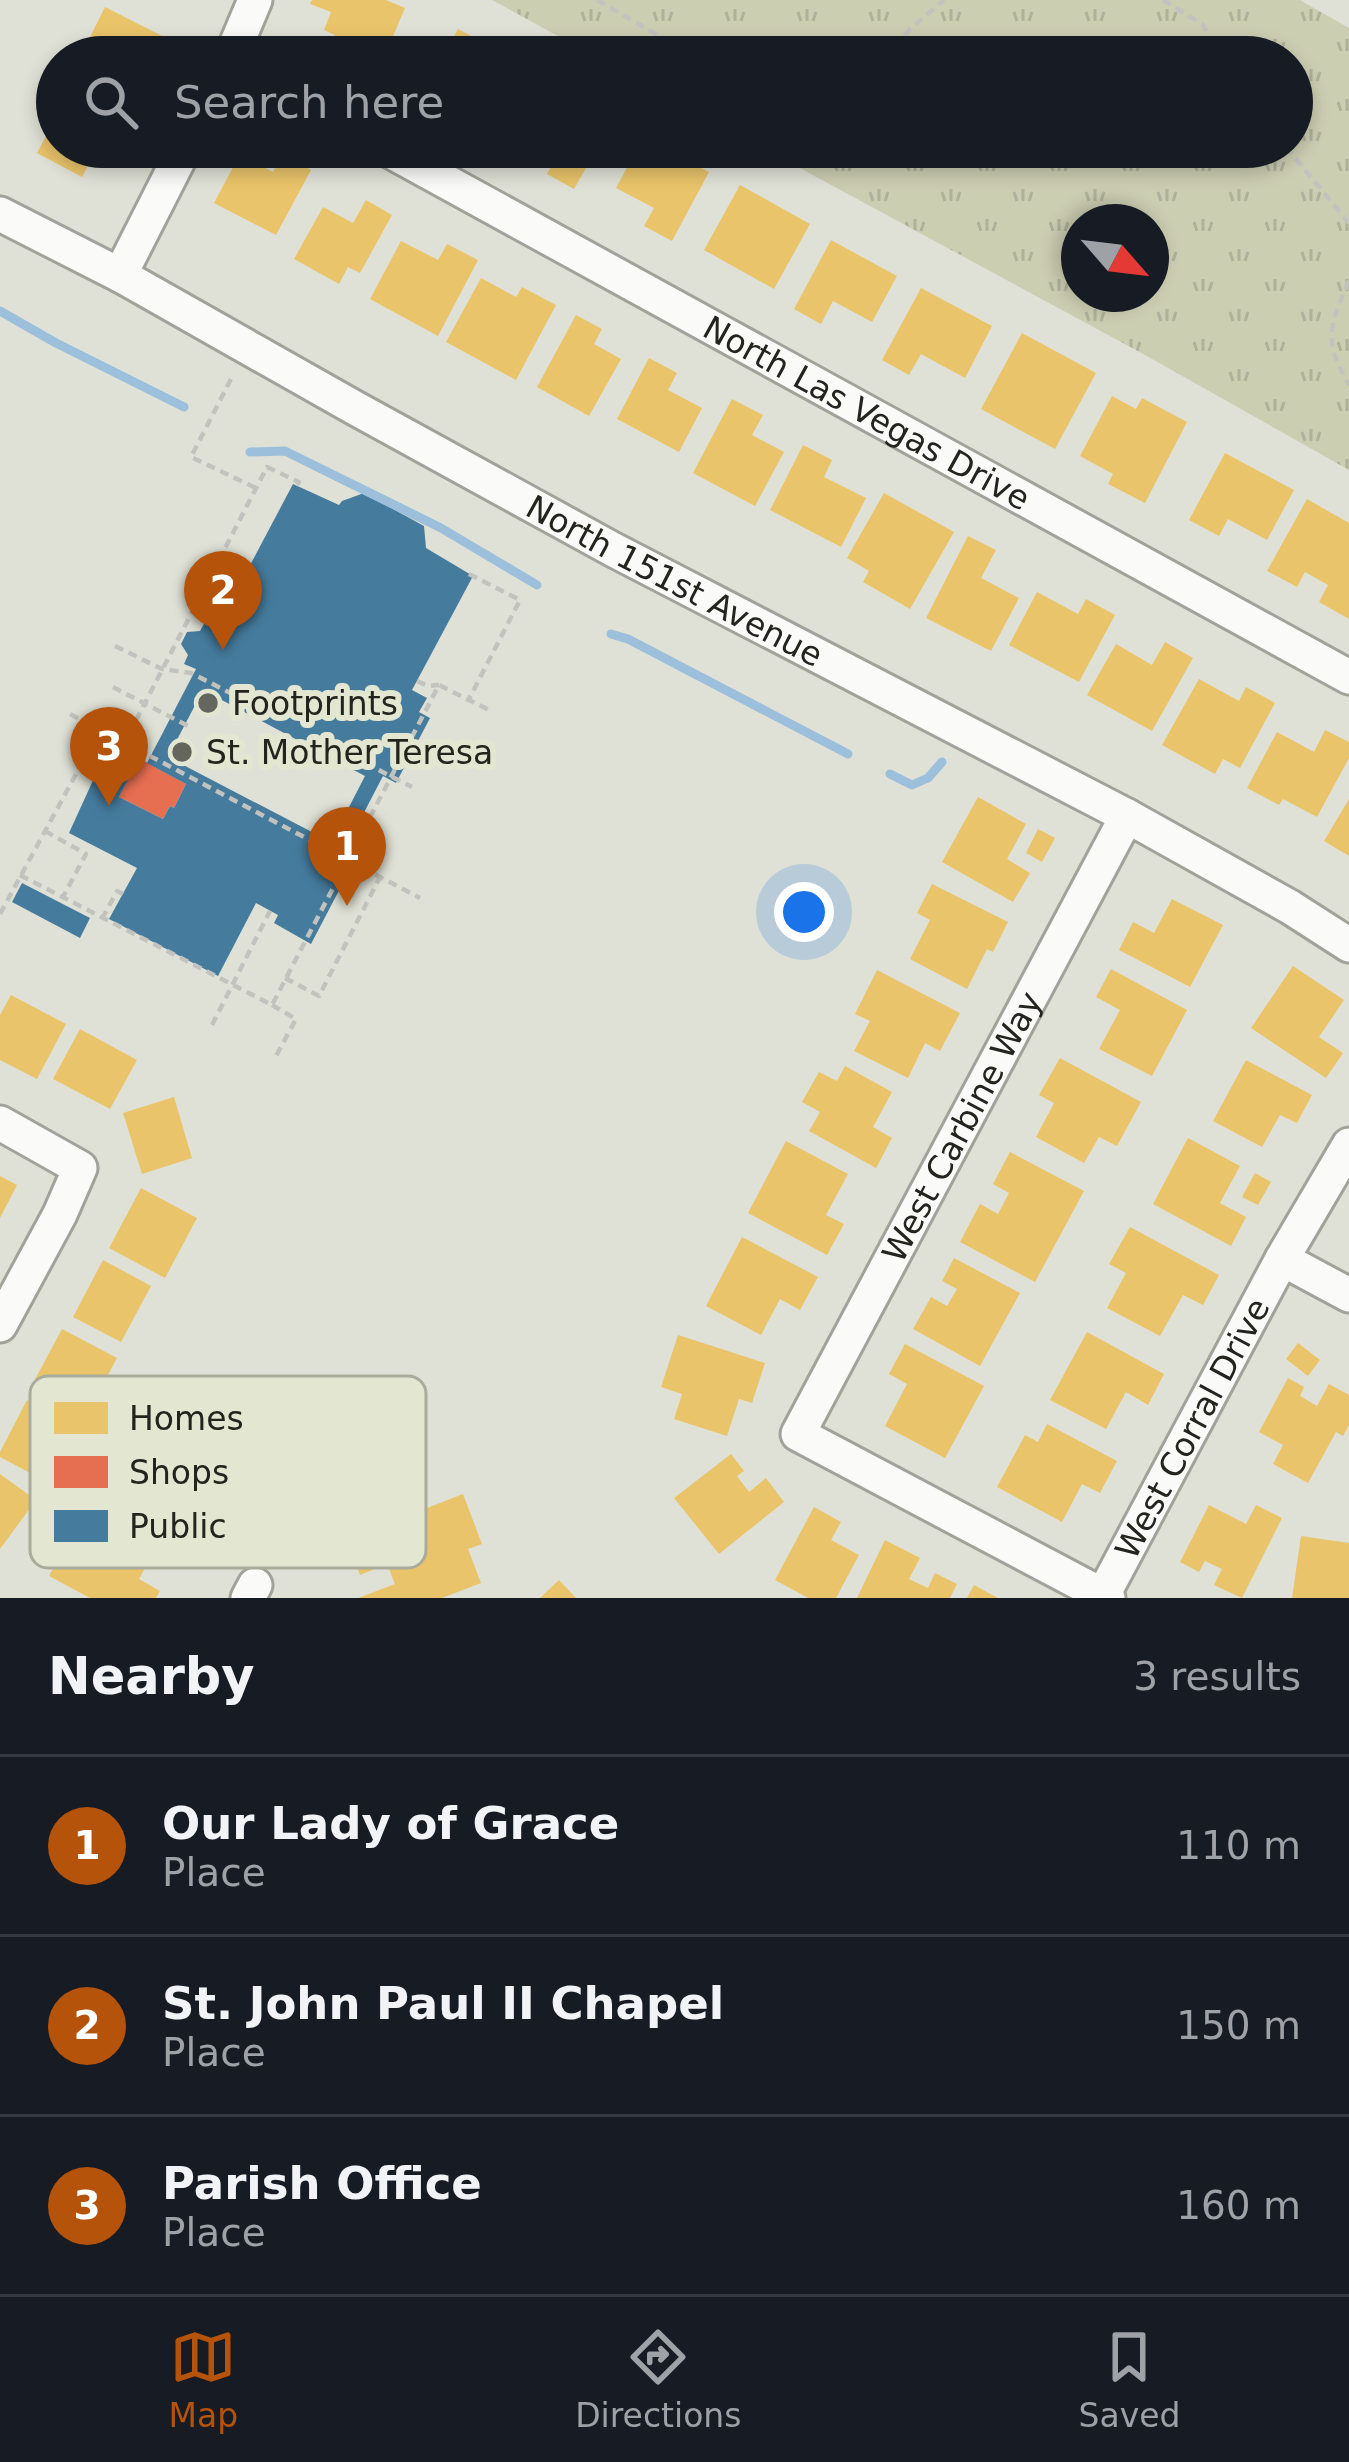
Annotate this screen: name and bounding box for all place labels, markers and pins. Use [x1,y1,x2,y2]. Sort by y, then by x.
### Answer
pin: 2 [184,551,262,650]
place label: Footprints [232,684,398,723]
marker: Footprints [195,690,221,716]
pin: 3 [70,707,148,806]
place label: St. Mother Teresa [206,733,493,772]
marker: St. Mother Teresa [169,739,195,765]
pin: 1 [308,807,386,906]

